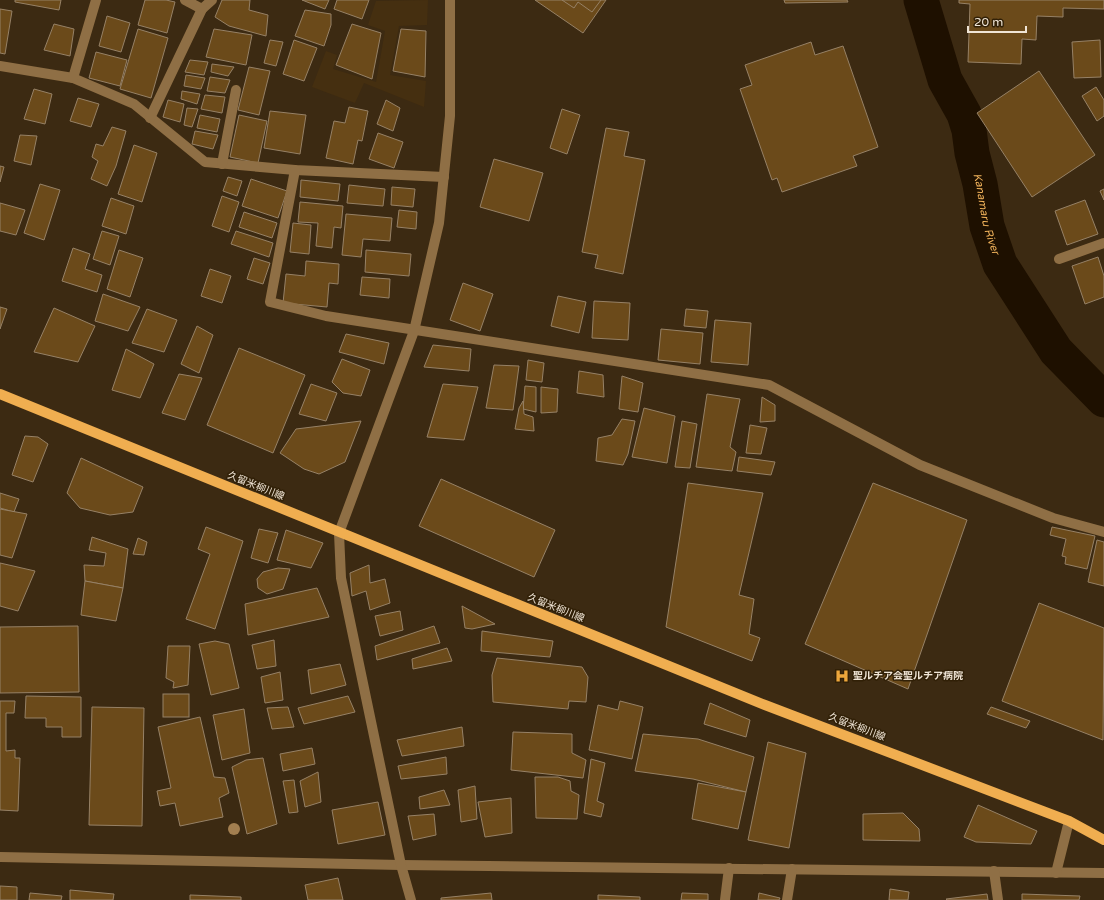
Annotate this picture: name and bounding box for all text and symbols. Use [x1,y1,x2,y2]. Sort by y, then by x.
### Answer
scale bar [968,8,1026,34]
text: 20 m [974,15,1003,29]
water label: Kanamaru River [971,172,1003,258]
street label: 久留米柳川線 [226,469,286,503]
street label: 久留米柳川線 [526,591,586,625]
hospital icon: 聖ルチア会聖ルチア病院 [834,668,850,684]
place label: 聖ルチア会聖ルチア病院 [853,670,963,682]
street label: 久留米柳川線 [827,711,887,743]

